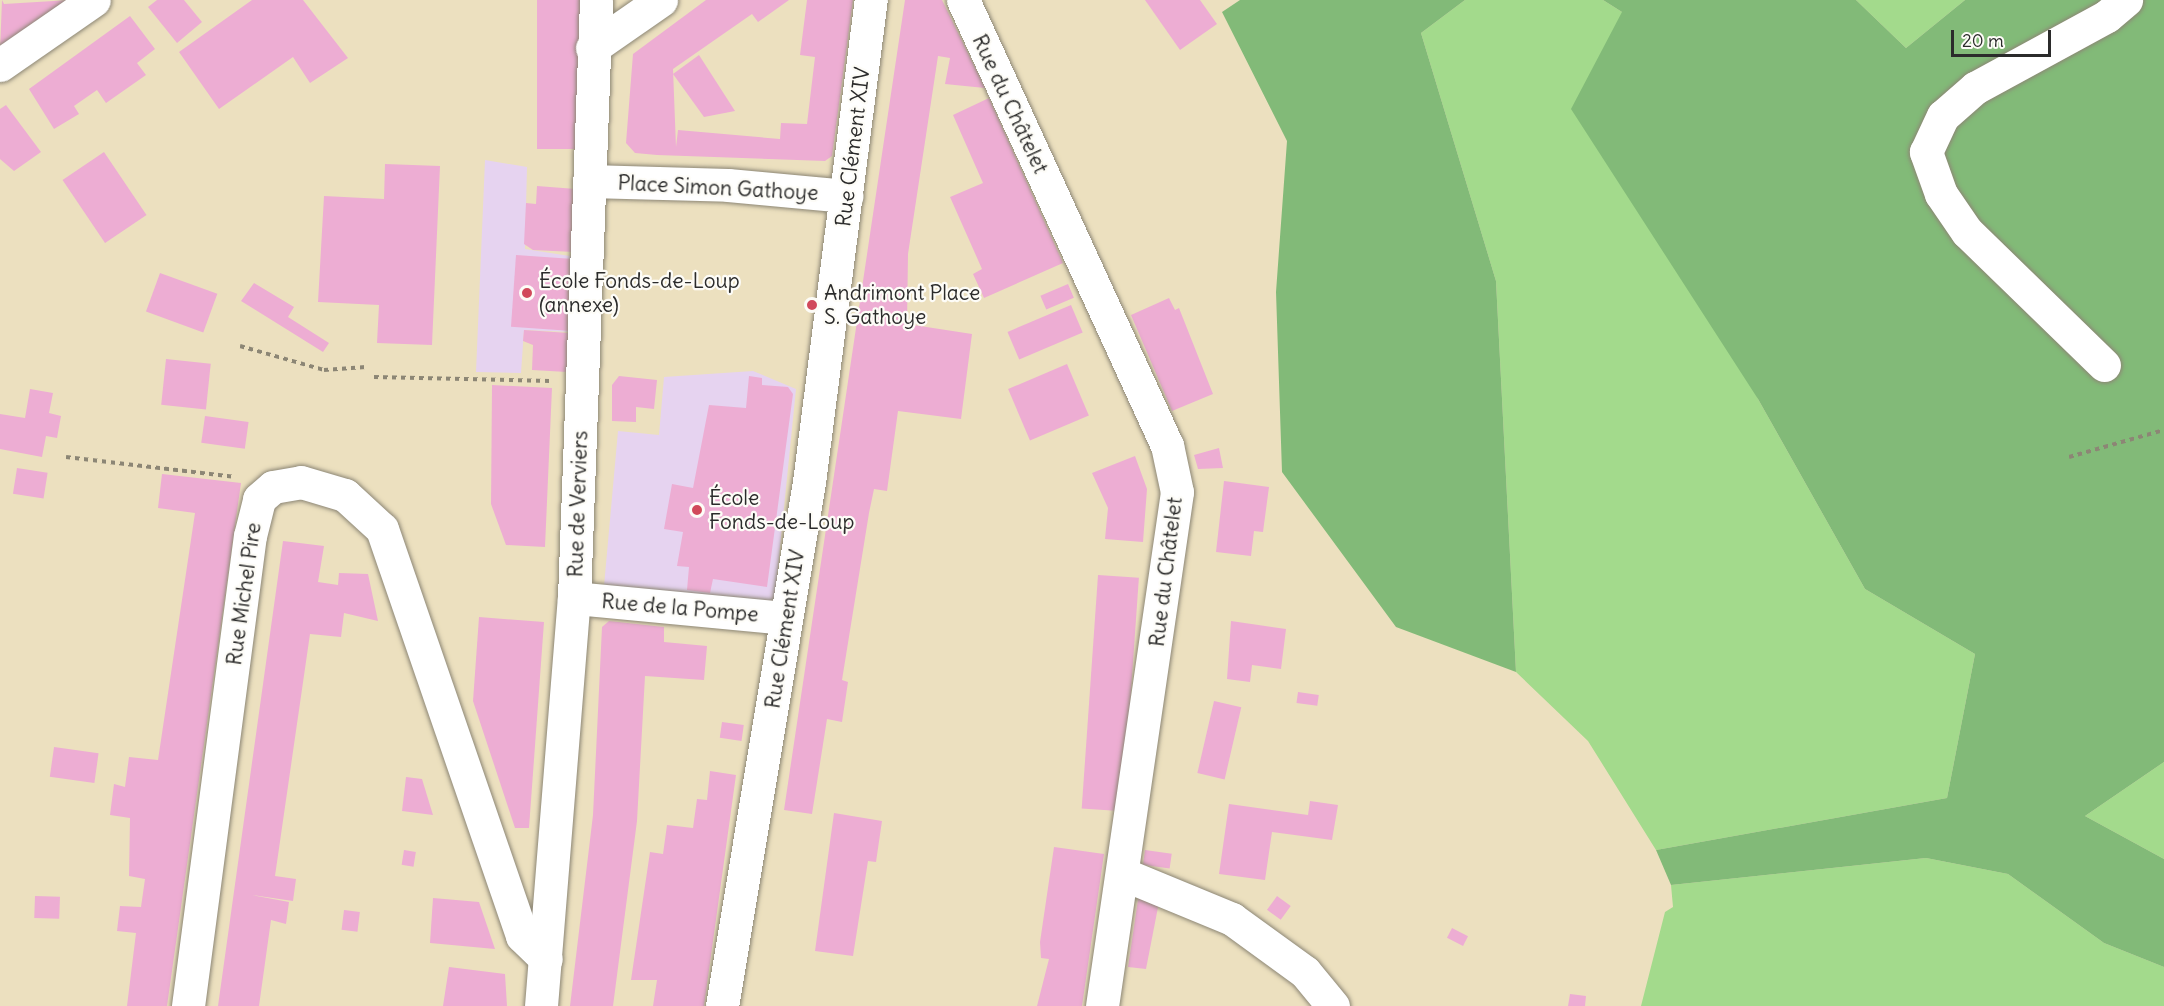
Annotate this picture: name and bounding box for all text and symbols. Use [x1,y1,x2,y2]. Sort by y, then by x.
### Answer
scale bar [1954,18,2054,56]
text: 20 m [1962,29,2004,52]
street label: Rue du Châtelet [967,30,1053,178]
street label: Rue Clément XIV [831,66,875,228]
street label: Place Simon Gathoye [617,170,819,206]
place label: École Fonds-de-Loup (annexe) [539,268,740,318]
place label: Andrimont Place S. Gathoye [824,280,980,330]
marker: École Fonds-de-Loup (annexe) [520,286,534,300]
marker: Andrimont Place S. Gathoye [805,298,819,312]
street label: Rue de Verviers [563,430,593,578]
place label: École Fonds-de-Loup [709,485,854,535]
street label: Rue du Châtelet [1144,496,1188,648]
marker: École Fonds-de-Loup [690,503,704,517]
street label: Rue Michel Pire [222,521,266,667]
street label: Rue Clément XIV [760,548,810,710]
street label: Rue de la Pompe [600,589,760,627]

